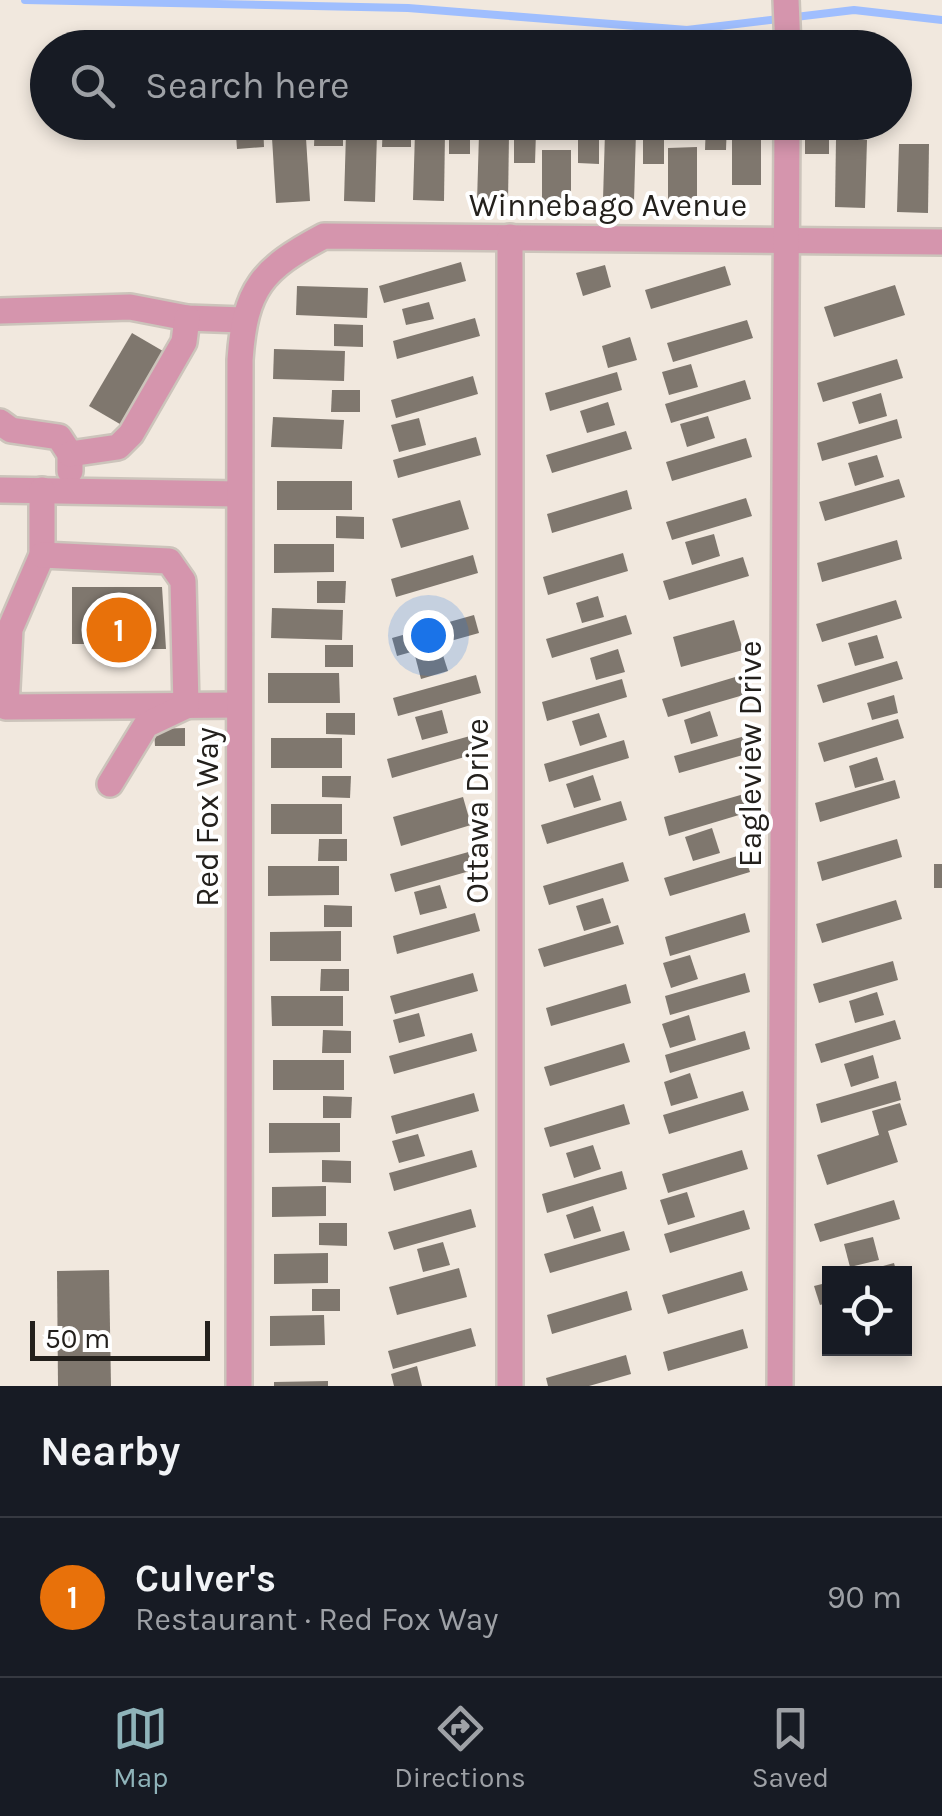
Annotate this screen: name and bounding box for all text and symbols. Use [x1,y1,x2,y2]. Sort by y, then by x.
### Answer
search box [30,30,912,140]
icon: search [65,58,120,113]
text: Search here [145,63,349,108]
street label: Winnebago Avenue [469,187,747,224]
pin: 1 [86,592,152,668]
your location [403,610,454,661]
street label: Eagleview Drive [732,641,769,867]
street label: Ottawa Drive [459,718,496,904]
street label: Red Fox Way [189,727,226,907]
map controls [822,1266,912,1356]
button: locate [822,1266,912,1356]
scale bar [30,1316,210,1360]
text: 50 m [45,1322,110,1355]
text: Nearby [40,1426,180,1476]
text: Culver's [135,1556,276,1601]
text: 1 [67,1579,78,1616]
text: 90 m [827,1579,902,1616]
text: Restaurant · Red Fox Way [135,1601,498,1638]
tab: Map [113,1701,168,1794]
tab: Directions [394,1701,526,1794]
tab: Saved [752,1701,829,1794]

